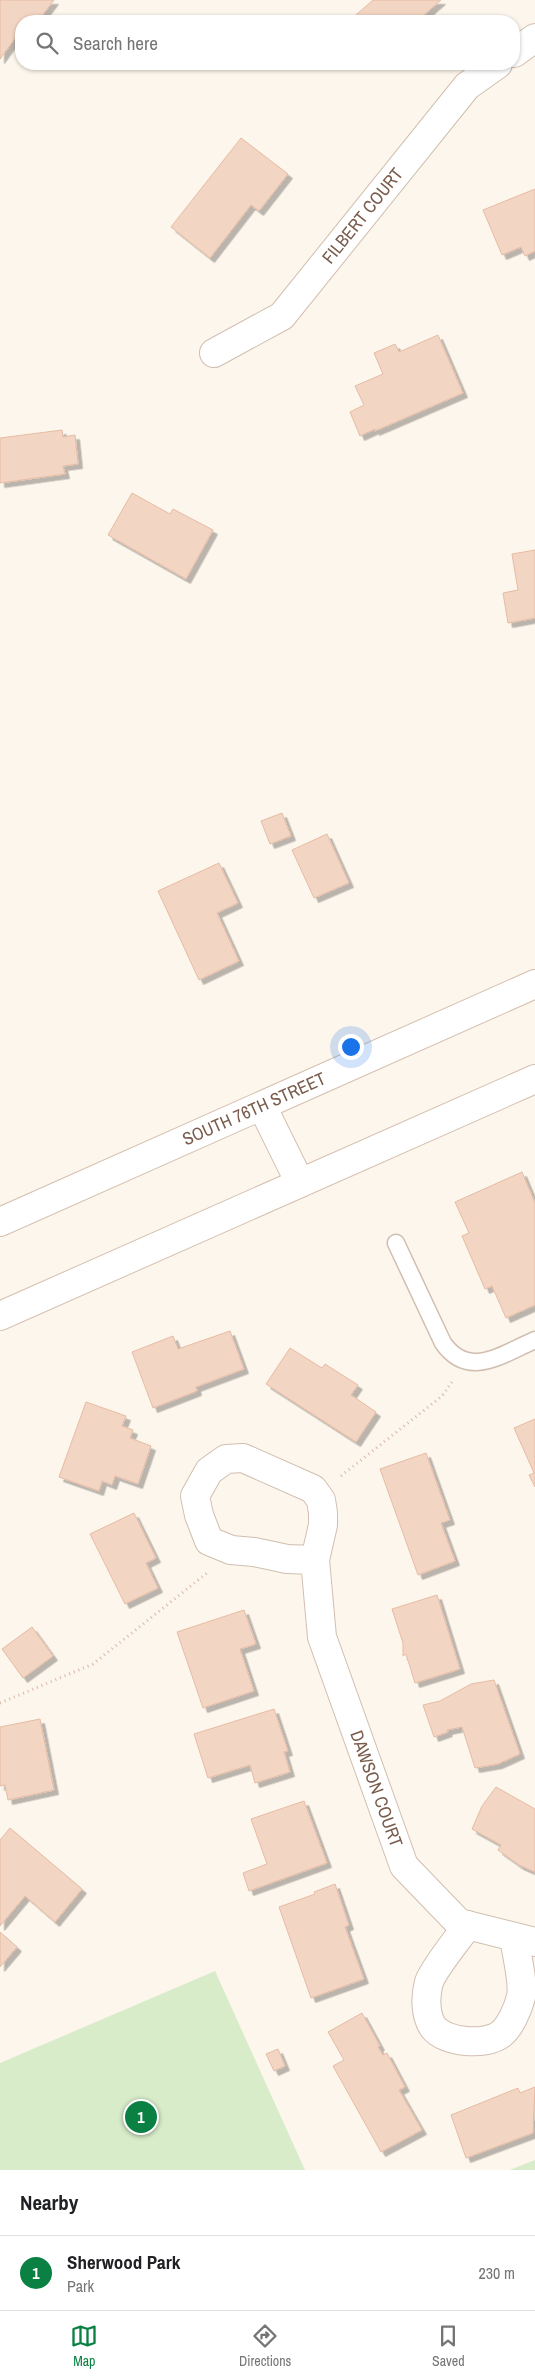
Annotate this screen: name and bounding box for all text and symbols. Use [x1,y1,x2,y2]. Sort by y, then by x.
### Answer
search box [15,15,520,70]
icon: search [33,29,61,57]
text: Search here [73,30,158,56]
street label: FILBERT COURT [316,162,408,269]
your location [338,1034,364,1060]
street label: SOUTH 76TH STREET [178,1066,329,1151]
street label: DAWSON COURT [344,1727,409,1850]
pin: 1 [125,2098,157,2136]
text: Nearby [20,2188,78,2217]
text: Sherwood Park [67,2249,180,2275]
text: 1 [32,2262,40,2284]
text: 230 m [479,2262,515,2284]
text: Park [67,2275,94,2297]
tab: Map [70,2322,98,2370]
tab: Directions [239,2322,291,2370]
tab: Saved [432,2322,465,2370]

